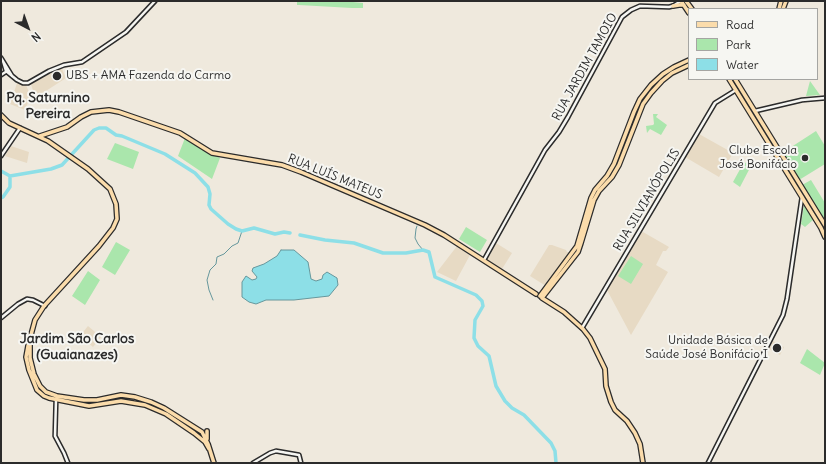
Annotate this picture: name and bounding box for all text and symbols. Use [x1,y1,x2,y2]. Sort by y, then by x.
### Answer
north arrow [8,8,48,48]
legend [688,8,818,80]
street label: RUA JARDIM TAMOIO [549,11,621,123]
text: Road [726,17,754,32]
text: N [28,29,43,45]
text: Park [726,37,751,52]
text: Water [726,57,759,72]
place label: UBS + AMA Fazenda do Carmo [66,69,231,83]
marker: UBS + AMA Fazenda do Carmo [51,70,63,82]
district label: Pq. Saturnino Pereira [6,90,90,122]
place label: Clube Escola José Bonifácio [719,144,797,172]
street label: RUA SILVIANÓPOLIS [611,146,683,254]
street label: RUA LUÍS MATEUS [286,151,384,203]
marker: Clube Escola José Bonifácio [800,153,810,163]
district label: Jardim São Carlos (Guaianazes) [20,331,134,364]
place label: Unidade Básica de Saúde José Bonifácio I [645,334,768,362]
marker: Unidade Básica de Saúde José Bonifácio I [771,342,783,354]

